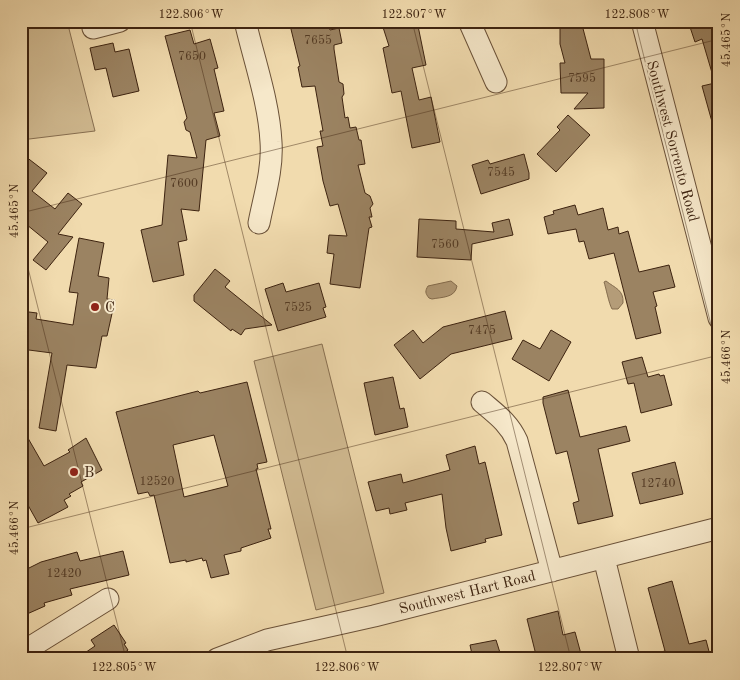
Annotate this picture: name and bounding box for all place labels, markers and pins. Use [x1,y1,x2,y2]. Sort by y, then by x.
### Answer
marker: C [89,301,101,313]
place label: C [105,301,115,316]
marker: B [68,466,80,478]
place label: B [84,466,94,481]

